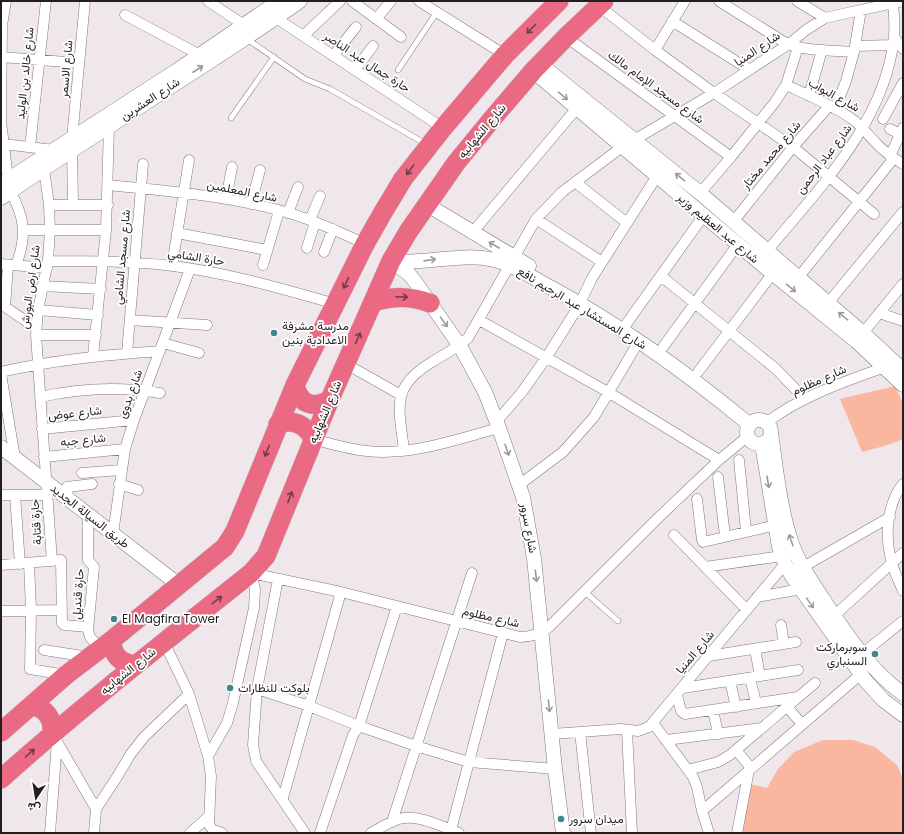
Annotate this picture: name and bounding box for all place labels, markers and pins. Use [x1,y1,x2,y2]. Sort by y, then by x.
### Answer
place label: مدرسة مشرفة الاعدادية بنين [282,317,349,348]
marker: مدرسة مشرفة الاعدادية بنين [269,328,279,338]
place label: El Magfira Tower [122,610,220,627]
marker: El Magfira Tower [109,614,119,624]
place label: سوبرماركت السنباري [816,638,867,671]
marker: سوبرماركت السنباري [870,649,880,659]
place label: بلوكت للنظارات [238,679,310,696]
marker: بلوكت للنظارات [225,683,235,693]
place label: ميدان سرور [568,810,624,827]
marker: ميدان سرور [556,814,566,824]

